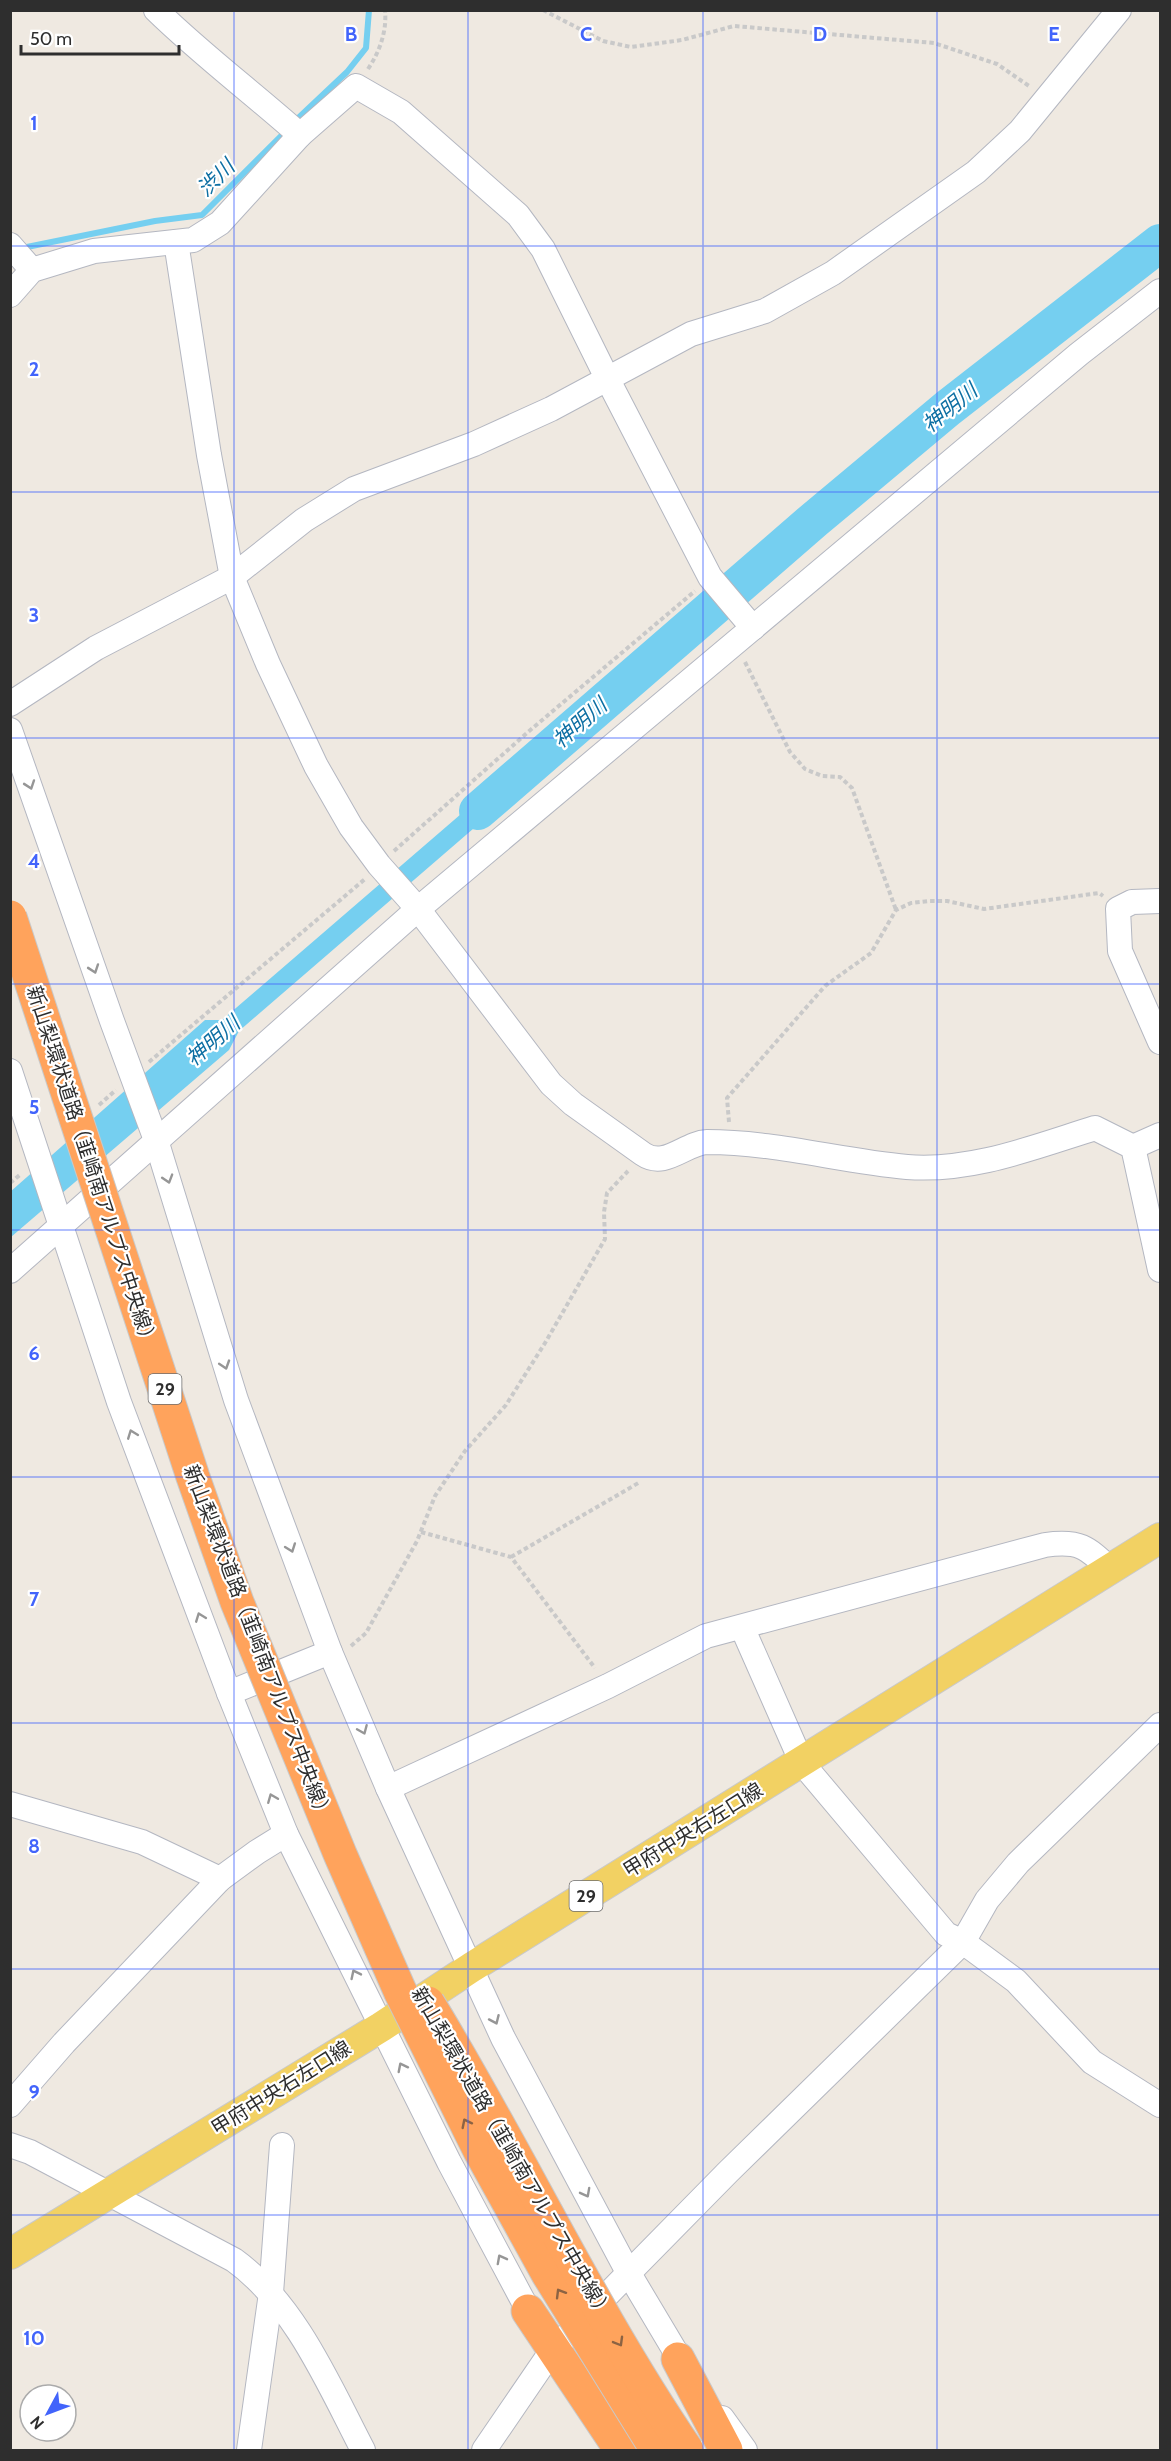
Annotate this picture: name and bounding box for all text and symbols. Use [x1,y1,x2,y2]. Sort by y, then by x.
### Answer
scale bar [21,18,178,56]
text: B [345,22,357,46]
text: C [580,22,592,46]
text: D [813,22,827,46]
text: E [1048,22,1060,46]
text: 50 m [30,28,72,50]
text: 1 [30,111,38,135]
water label: 渋川 [192,153,241,201]
text: 2 [29,357,39,381]
water label: 神明川 [917,377,984,437]
text: 3 [29,603,39,627]
water label: 神明川 [548,691,613,753]
one-way arrow [22,779,35,790]
text: 4 [28,849,40,873]
one-way arrow [87,963,99,974]
street label: 新山梨環状道路（韮崎南アルプス中央線） [22,983,162,1351]
water label: 神明川 [181,1009,246,1071]
text: 5 [29,1095,39,1119]
one-way arrow [161,1173,173,1184]
text: 6 [28,1341,40,1365]
one-way arrow [218,1359,230,1370]
road number: 29 [148,1374,182,1404]
one-way arrow [126,1429,139,1440]
street label: 新山梨環状道路（韮崎南アルプス中央線） [179,1461,337,1825]
one-way arrow [284,1542,297,1553]
text: 7 [29,1587,40,1611]
one-way arrow [195,1612,208,1622]
one-way arrow [356,1723,368,1734]
street label: 甲府中央右左口線 [619,1777,767,1883]
one-way arrow [266,1793,279,1804]
text: 8 [28,1834,40,1858]
road number: 29 [570,1881,602,1911]
one-way arrow [351,1970,363,1981]
street label: 新山梨環状道路（韮崎南アルプス中央線） [407,1983,617,2323]
one-way arrow [488,2014,500,2025]
street label: 甲府中央右左口線 [207,2035,355,2141]
one-way arrow [397,2063,409,2074]
text: 9 [28,2080,40,2104]
one-way arrow [462,2118,473,2129]
one-way arrow [579,2187,590,2197]
one-way arrow [497,2255,508,2266]
one-way arrow [556,2289,567,2300]
text: 10 [23,2326,45,2350]
one-way arrow [612,2336,624,2346]
north arrow [18,2383,78,2443]
text: N [26,2412,48,2433]

